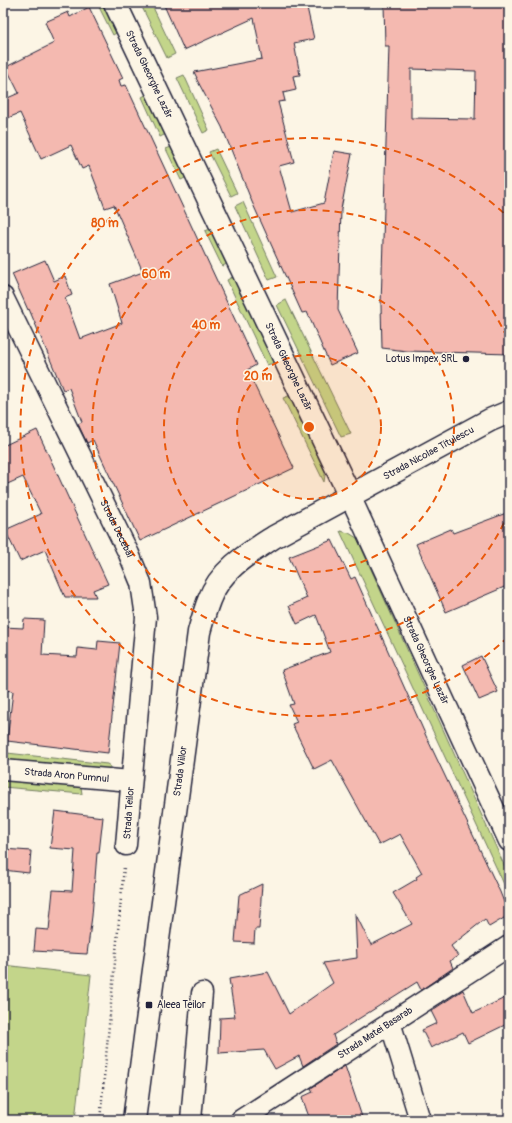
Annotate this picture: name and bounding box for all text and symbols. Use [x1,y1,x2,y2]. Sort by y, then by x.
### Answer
street label: Strada Gheorghe Lazăr [123,28,175,121]
text: 80 m [91,216,119,231]
text: 60 m [142,267,171,282]
text: 40 m [191,318,221,333]
street label: Strada Gheorghe Lazăr [262,321,315,413]
place label: Lotus Impex SRL [386,353,458,365]
marker: Lotus Impex SRL [461,354,471,364]
text: 20 m [244,369,272,384]
centre of rings [302,420,316,434]
street label: Strada Nicolae Titulescu [381,424,476,483]
street label: Strada Decebal [97,498,136,559]
street label: Strada Gheorghe Lazăr [400,614,452,707]
street label: Strada Viilor [171,745,190,797]
street label: Strada Aron Pumnul [24,766,110,785]
street label: Strada Teilor [121,786,137,840]
place label: Aleea Teilor [157,999,206,1011]
marker: Aleea Teilor [144,1000,154,1010]
street label: Strada Matei Basarab [335,1004,415,1062]

